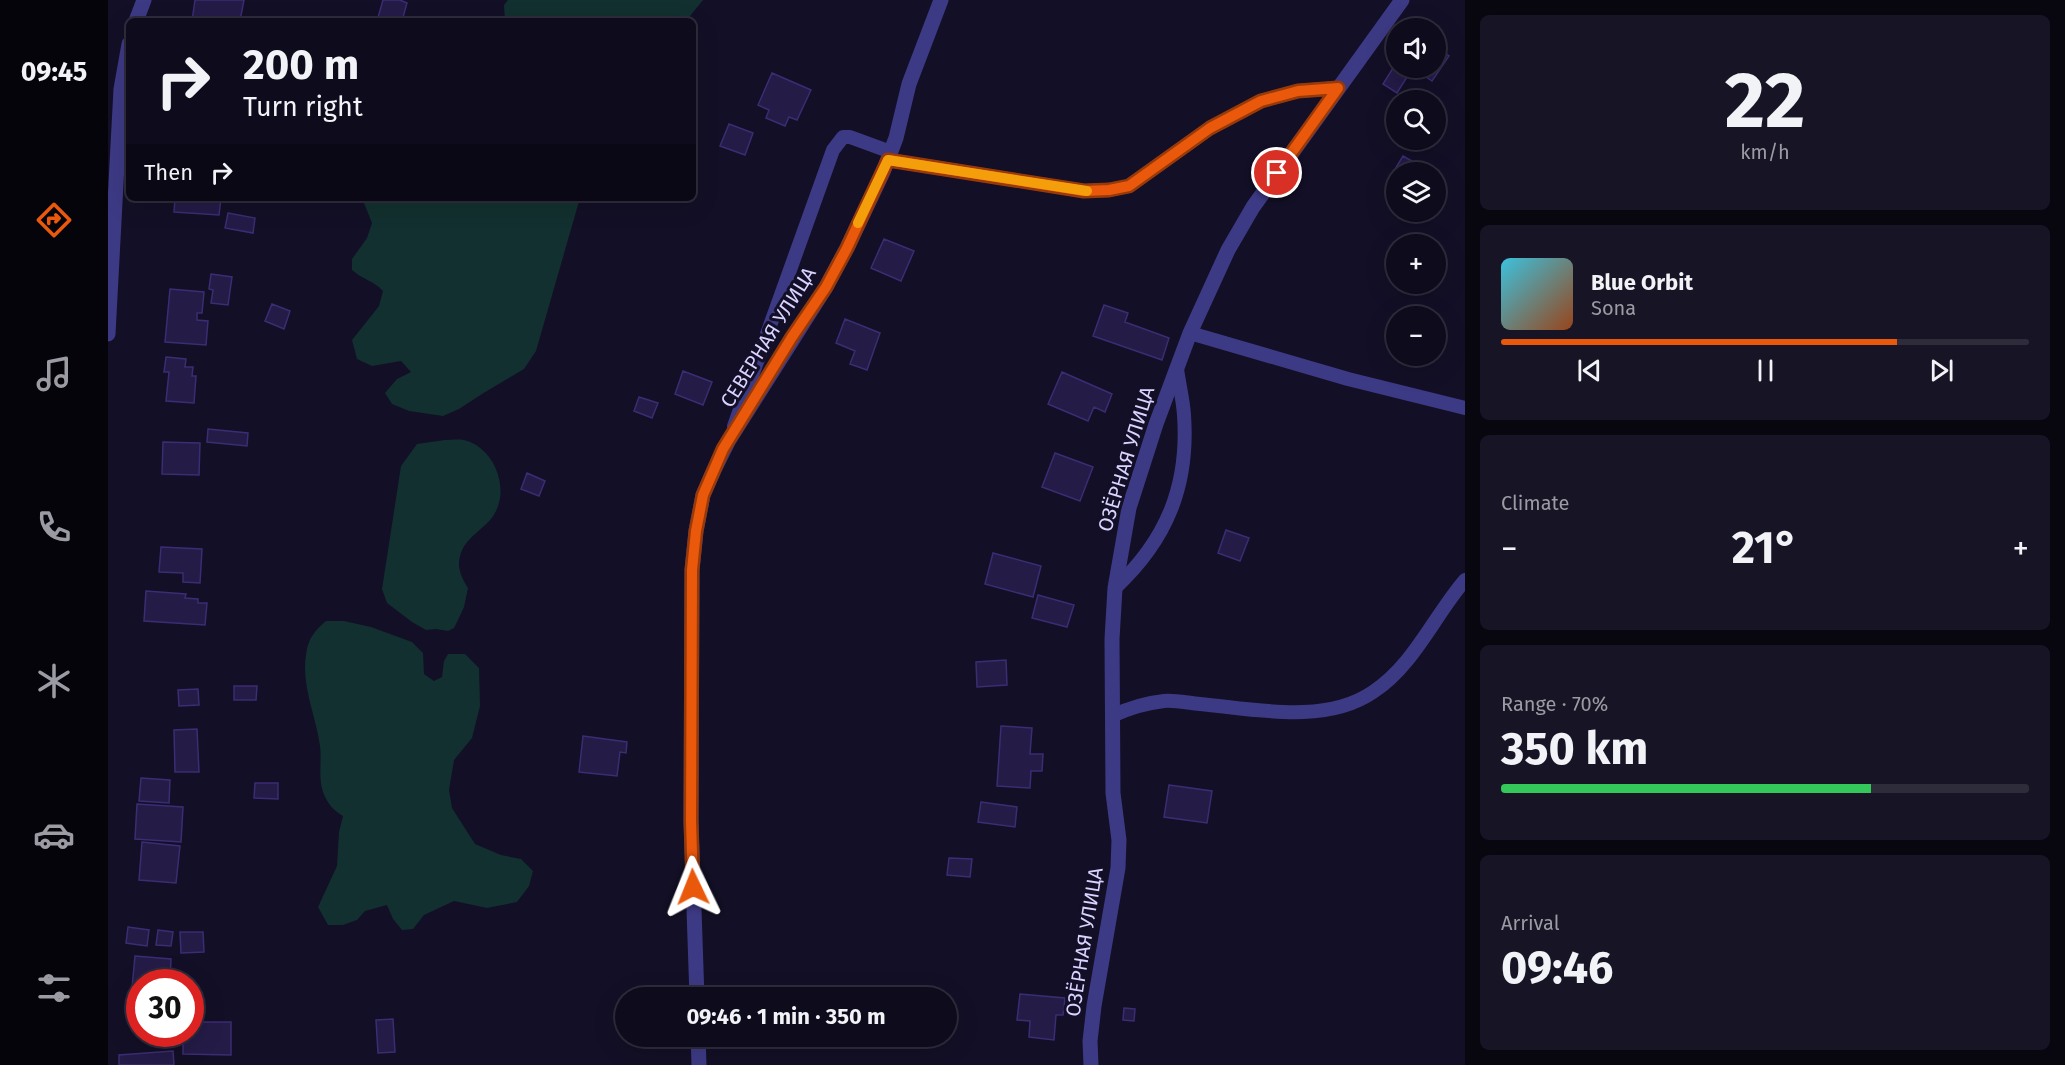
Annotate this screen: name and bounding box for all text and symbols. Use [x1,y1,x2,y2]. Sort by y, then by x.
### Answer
map controls [1386,18,1446,366]
button: sound [1386,18,1446,78]
text: 200 m [243,40,359,90]
icon: right [144,42,222,120]
text: 22 [1725,54,1805,148]
text: 09:45 [21,56,87,88]
button: search [1386,90,1446,150]
text: Turn right [243,91,363,123]
text: km/h [1740,140,1790,164]
pin [1251,147,1302,198]
icon: right [205,156,238,189]
icon: arrive [1260,156,1293,189]
text: Then [144,159,193,186]
button: layers [1386,162,1446,222]
icon: directions [33,199,75,241]
button: + [1386,234,1446,294]
street label: СЕВЕРНАЯ УЛИЦА [715,262,821,412]
text: Blue Orbit [1591,269,1693,296]
text: Sona [1591,296,1636,320]
button: − [1386,306,1446,366]
icon: music [33,353,75,395]
icon: previous [1573,354,1606,387]
icon: pause [1749,354,1782,387]
icon: next [1925,354,1958,387]
street label: ОЗЁРНАЯ УЛИЦА [1093,383,1160,535]
text: Climate [1501,491,1569,515]
icon: phone [33,506,75,548]
text: 21° [1732,521,1798,575]
text: − [1501,529,1518,569]
text: + [2013,529,2029,569]
icon: climate [33,660,75,702]
text: Range · 70% [1501,692,1608,716]
text: 350 km [1501,722,1648,776]
icon: car [33,814,75,856]
position arrow [661,855,725,919]
street label: ОЗЁРНАЯ УЛИЦА [1060,865,1108,1018]
text: Arrival [1501,911,1560,935]
text: 09:46 [1501,941,1613,995]
icon: filters [33,967,75,1009]
speed limit sign: 30 [126,969,204,1047]
text: 09:46 · 1 min · 350 m [686,1003,886,1030]

